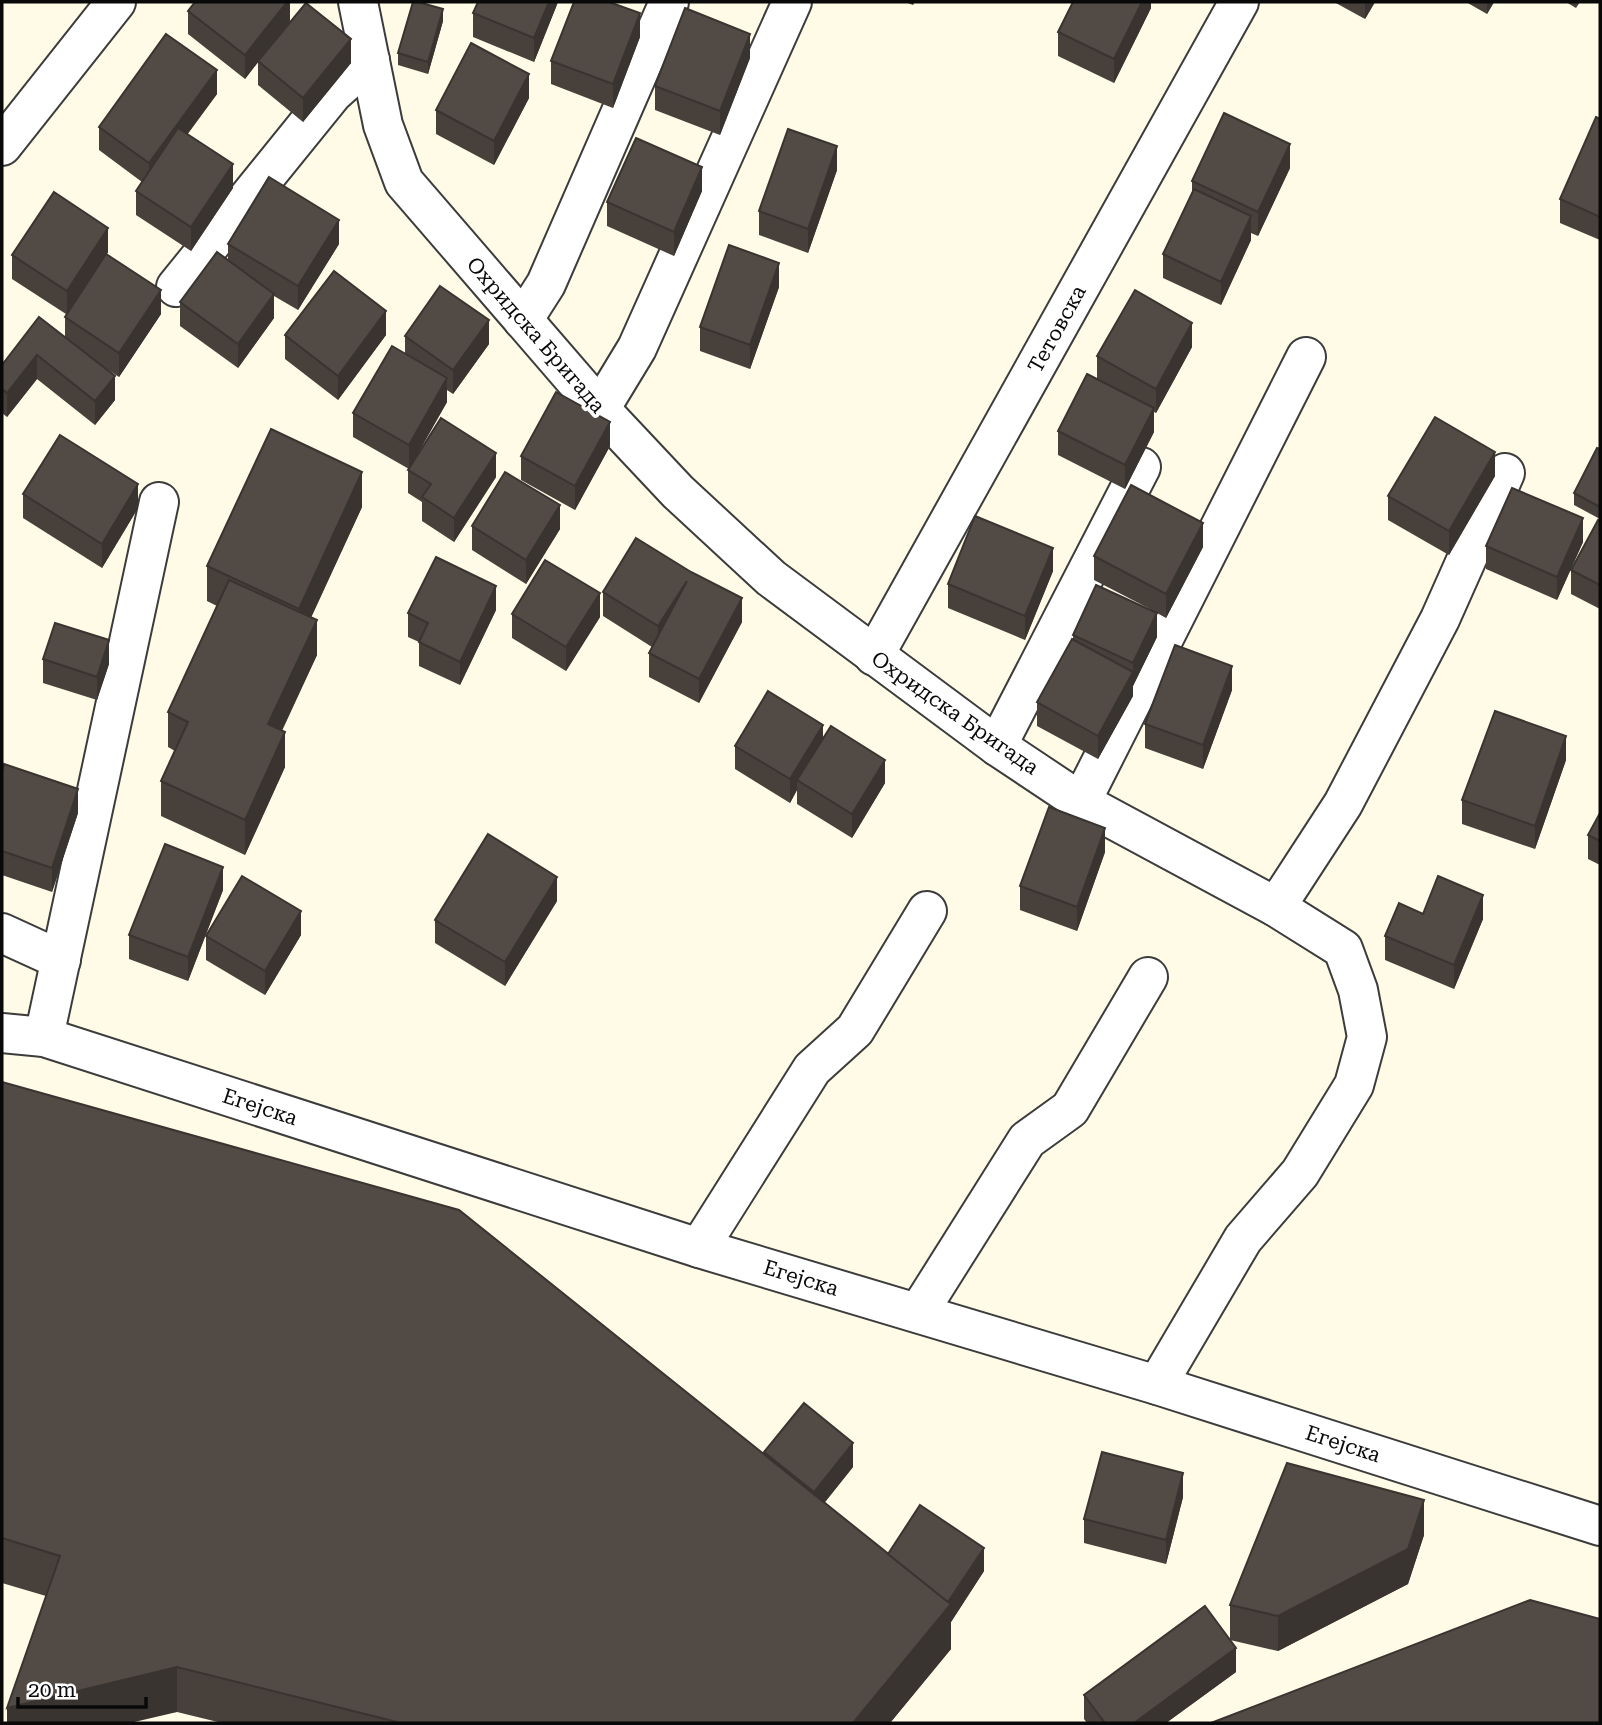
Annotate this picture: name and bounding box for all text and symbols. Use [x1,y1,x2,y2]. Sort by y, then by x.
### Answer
street label: Охридска Бригада [462,252,611,418]
street label: Тетовска [1023,280,1091,377]
street label: Охридска Бригада [867,646,1044,780]
street label: Егејска [219,1084,301,1131]
street label: Егејска [760,1255,842,1301]
street label: Егејска [1302,1421,1384,1468]
scale bar [18,1666,145,1710]
text: 20 m [28,1678,76,1702]

